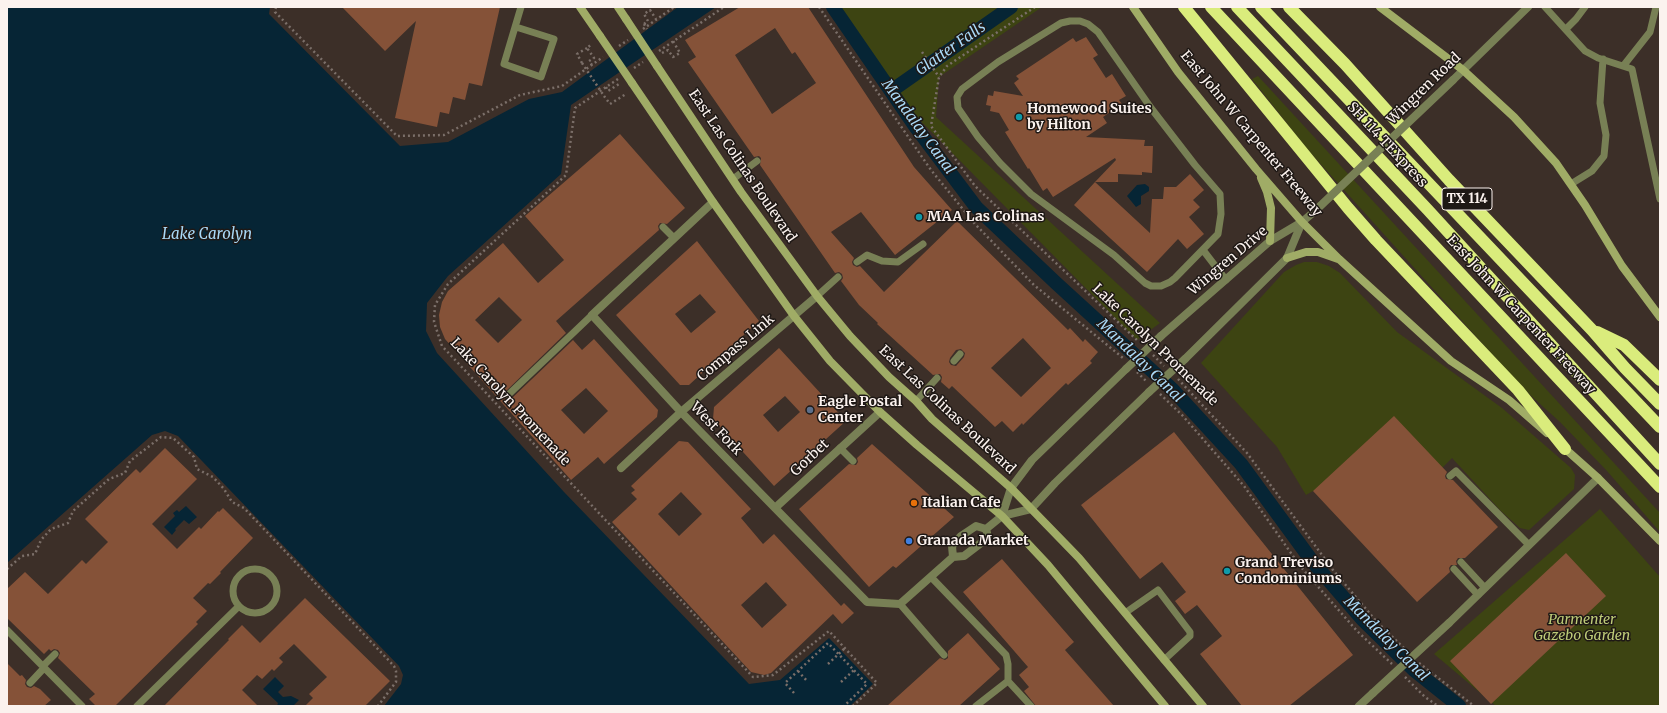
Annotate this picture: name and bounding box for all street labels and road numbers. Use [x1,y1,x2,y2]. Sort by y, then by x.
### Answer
street label: East John W Carpenter Freeway [1177,48,1325,220]
street label: Wingren Road [1384,50,1464,128]
street label: East Las Colinas Boulevard [685,87,799,245]
street label: SH 114 TEXpress [1343,99,1431,191]
road number: TX 114 [1442,188,1492,210]
street label: Wingren Drive [1185,223,1271,299]
street label: East John W Carpenter Freeway [1443,232,1599,398]
street label: Lake Carolyn Promenade [1089,281,1221,409]
street label: Compass Link [694,311,778,385]
street label: Lake Carolyn Promenade [446,335,574,469]
street label: East Las Colinas Boulevard [875,342,1019,478]
street label: West Fork [687,399,745,459]
street label: Gorbet [787,436,833,480]

